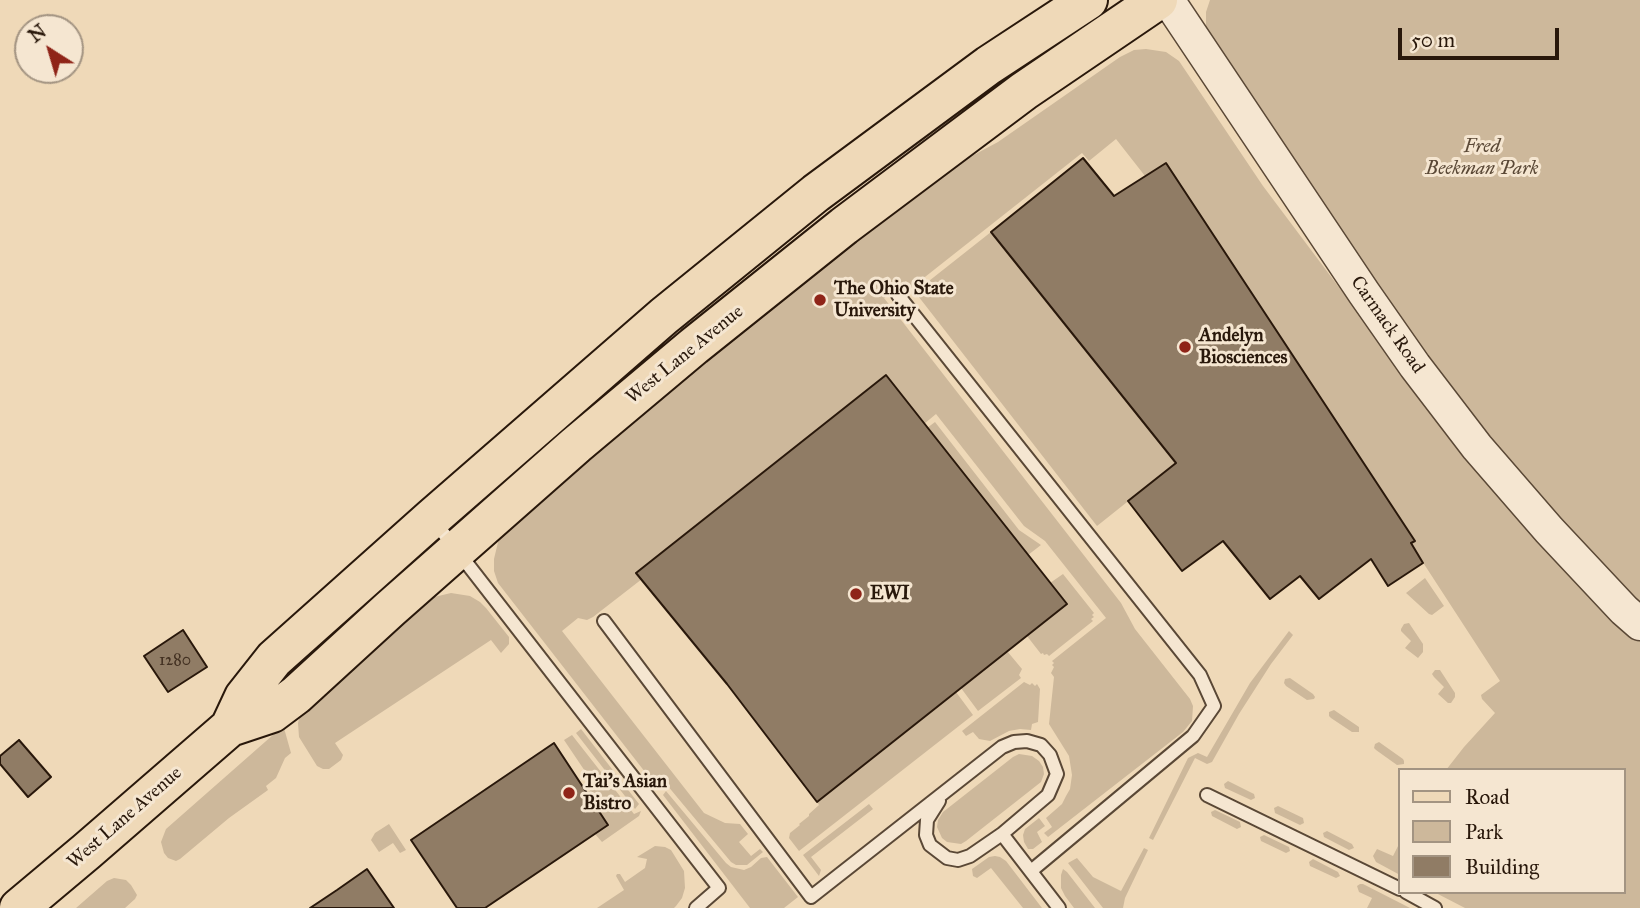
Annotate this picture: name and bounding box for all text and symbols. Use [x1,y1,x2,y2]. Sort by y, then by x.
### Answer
north arrow [14,14,84,84]
scale bar [1402,14,1563,58]
text: N [24,19,51,47]
text: 50 m [1411,27,1455,53]
park label: Fred Beekman Park [1425,136,1539,180]
street label: Carmack Road [1345,272,1429,378]
place label: The Ohio State University [834,278,954,322]
marker: The Ohio State University [812,292,828,308]
street label: West Lane Avenue [622,301,748,409]
place label: Andelyn Biosciences [1199,325,1287,369]
marker: Andelyn Biosciences [1177,339,1193,355]
place label: EWI [870,583,910,605]
marker: EWI [848,586,864,602]
house number: 1280 [159,651,191,671]
street label: West Lane Avenue [63,762,187,874]
legend [1398,768,1626,894]
place label: Tai's Asian Bistro [583,771,667,815]
text: Road [1465,784,1510,810]
marker: Tai's Asian Bistro [561,785,577,801]
text: Park [1465,819,1503,845]
text: Building [1465,854,1539,880]

